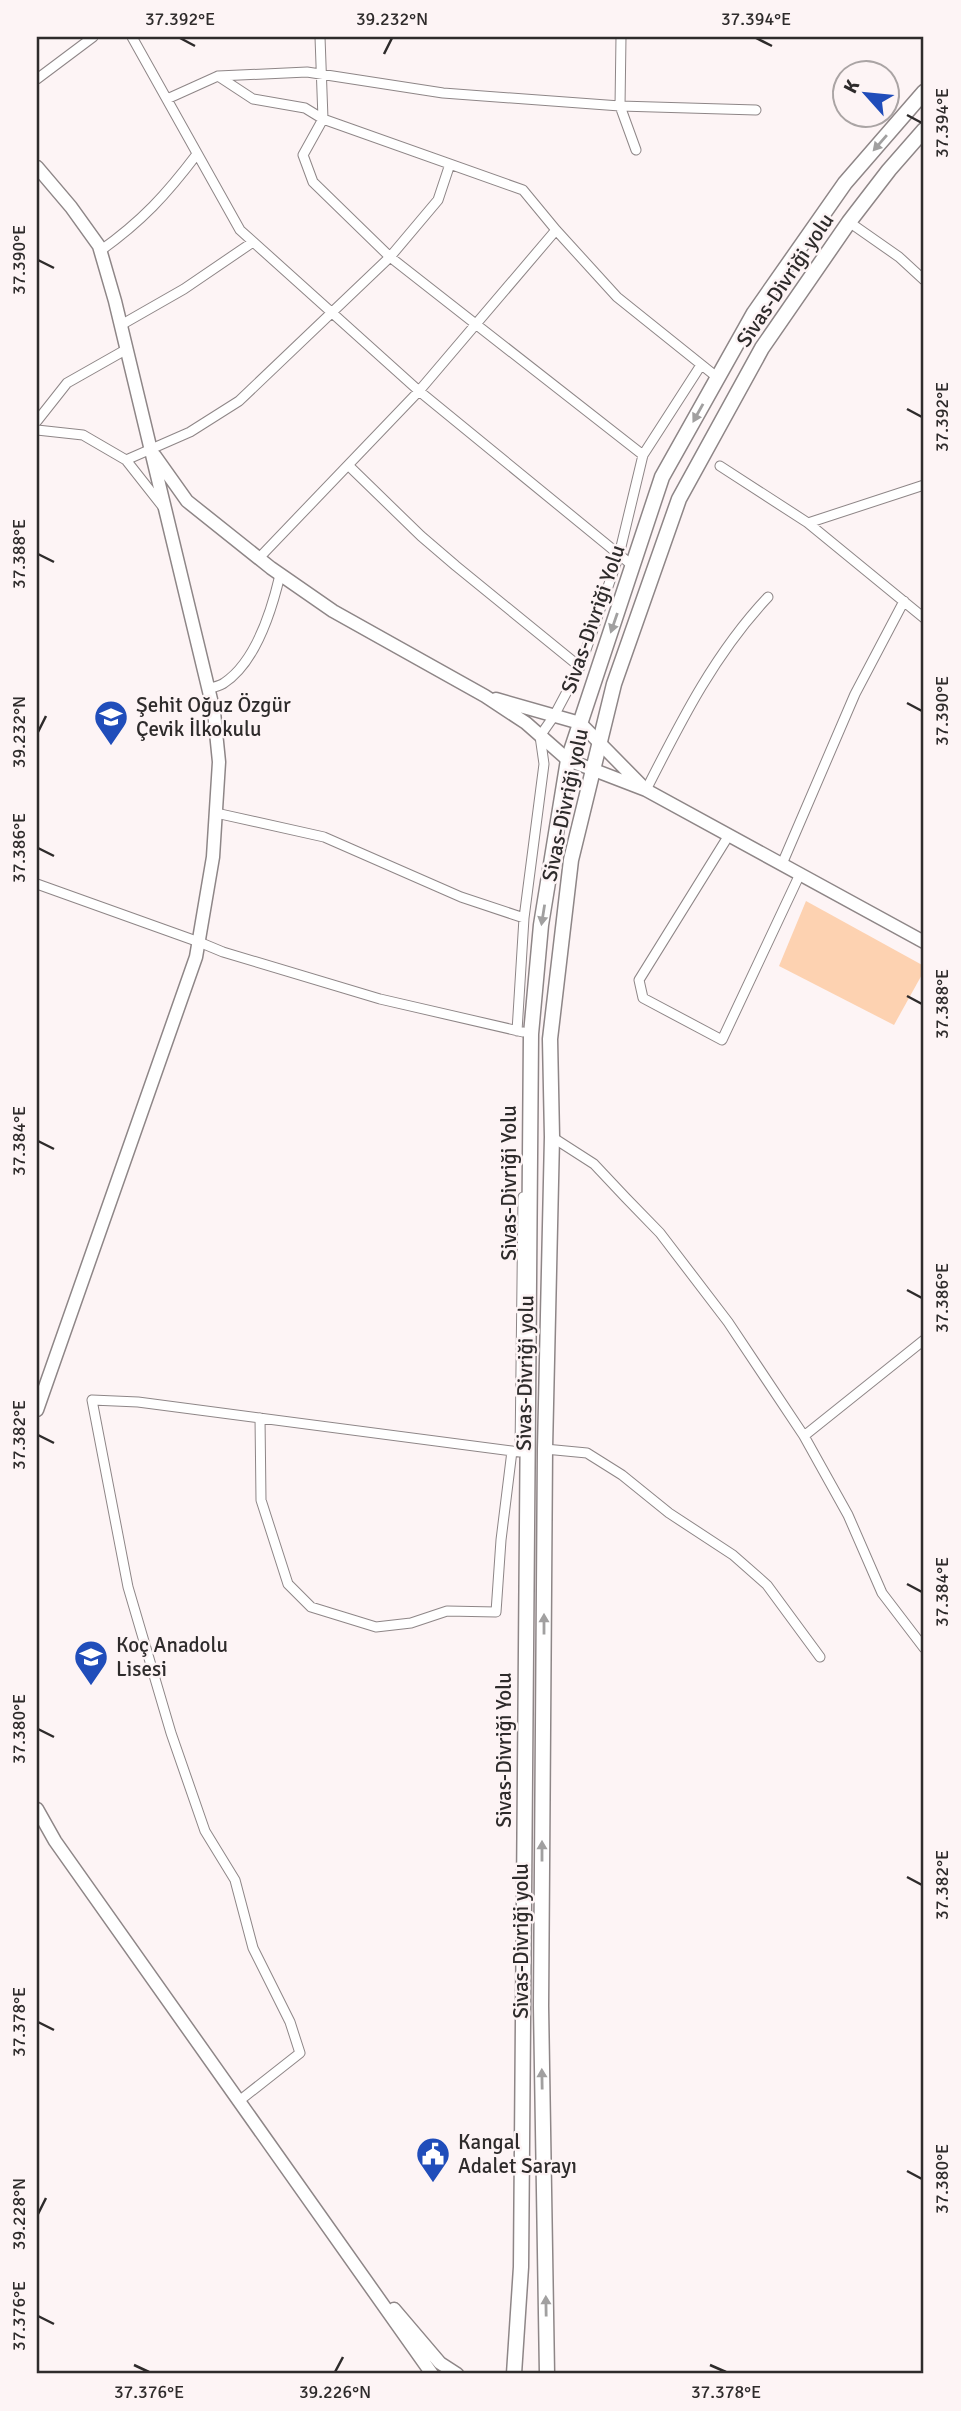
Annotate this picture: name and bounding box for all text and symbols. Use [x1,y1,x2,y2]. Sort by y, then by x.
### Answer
text: 37.392°E [145,8,215,30]
text: 39.232°N [356,8,428,30]
text: 37.394°E [721,8,791,30]
north arrow [832,60,902,130]
text: K [838,76,865,97]
text: 37.394°E [931,88,953,158]
one-way arrow [873,135,888,152]
street label: Sivas-Divriği yolu [731,208,839,352]
text: 37.390°E [8,225,30,295]
text: 37.392°E [931,382,953,452]
one-way arrow [692,403,704,422]
text: 37.388°E [8,519,30,589]
street label: Sivas-Divriği Yolu [555,541,631,697]
one-way arrow [608,613,619,634]
text: 37.390°E [931,676,953,746]
place label: Şehit Oğuz Özgür Çevik İlkokulu [136,692,291,742]
text: 39.232°N [8,696,30,768]
school or university icon: Şehit Oğuz Özgür Çevik İlkokulu [92,698,130,747]
street label: Sivas-Divriği yolu [536,726,594,884]
text: 37.386°E [8,813,30,883]
one-way arrow [537,904,548,926]
text: 37.388°E [931,969,953,1039]
street label: Sivas-Divriği Yolu [496,1105,522,1261]
text: 37.384°E [8,1106,30,1176]
text: 37.386°E [931,1263,953,1333]
street label: Sivas-Divriği yolu [511,1295,539,1451]
text: 37.382°E [8,1400,30,1470]
text: 37.384°E [931,1557,953,1627]
one-way arrow [538,1612,549,1634]
place label: Koç Anadolu Lisesi [116,1632,228,1682]
school or university icon: Koç Anadolu Lisesi [72,1638,110,1687]
street label: Sivas-Divriği Yolu [491,1672,517,1828]
text: 37.380°E [8,1694,30,1764]
one-way arrow [536,1840,548,1862]
text: 37.382°E [931,1850,953,1920]
street label: Sivas-Divriği yolu [508,1863,534,2019]
text: 37.378°E [8,1987,30,2057]
one-way arrow [536,2067,548,2089]
place label: Kangal Adalet Sarayı [458,2129,577,2179]
public building icon: Kangal Adalet Sarayı [414,2135,452,2184]
text: 37.380°E [931,2144,953,2214]
text: 39.228°N [8,2178,30,2250]
text: 37.376°E [8,2281,30,2351]
one-way arrow [540,2295,551,2317]
text: 37.376°E [114,2381,184,2403]
text: 39.226°N [299,2381,371,2403]
text: 37.378°E [691,2381,761,2403]

